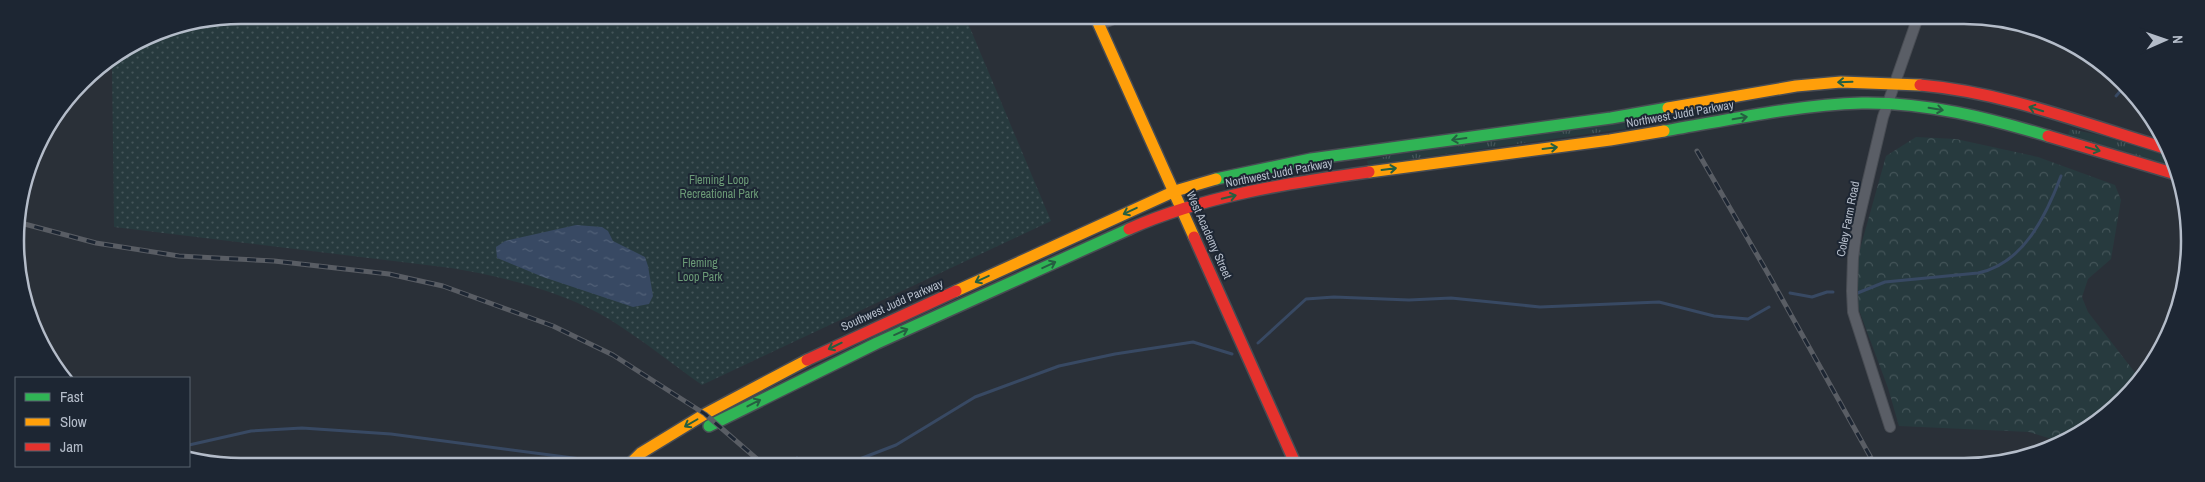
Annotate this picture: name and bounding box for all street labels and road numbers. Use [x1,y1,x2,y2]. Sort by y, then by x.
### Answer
street label: Northwest Judd Parkway [1625,97,1735,131]
street label: Northwest Judd Parkway [1224,155,1334,191]
street label: Coley Farm Road [1833,180,1863,258]
street label: West Academy Street [1182,189,1236,282]
street label: Southwest Judd Parkway [838,275,946,335]

